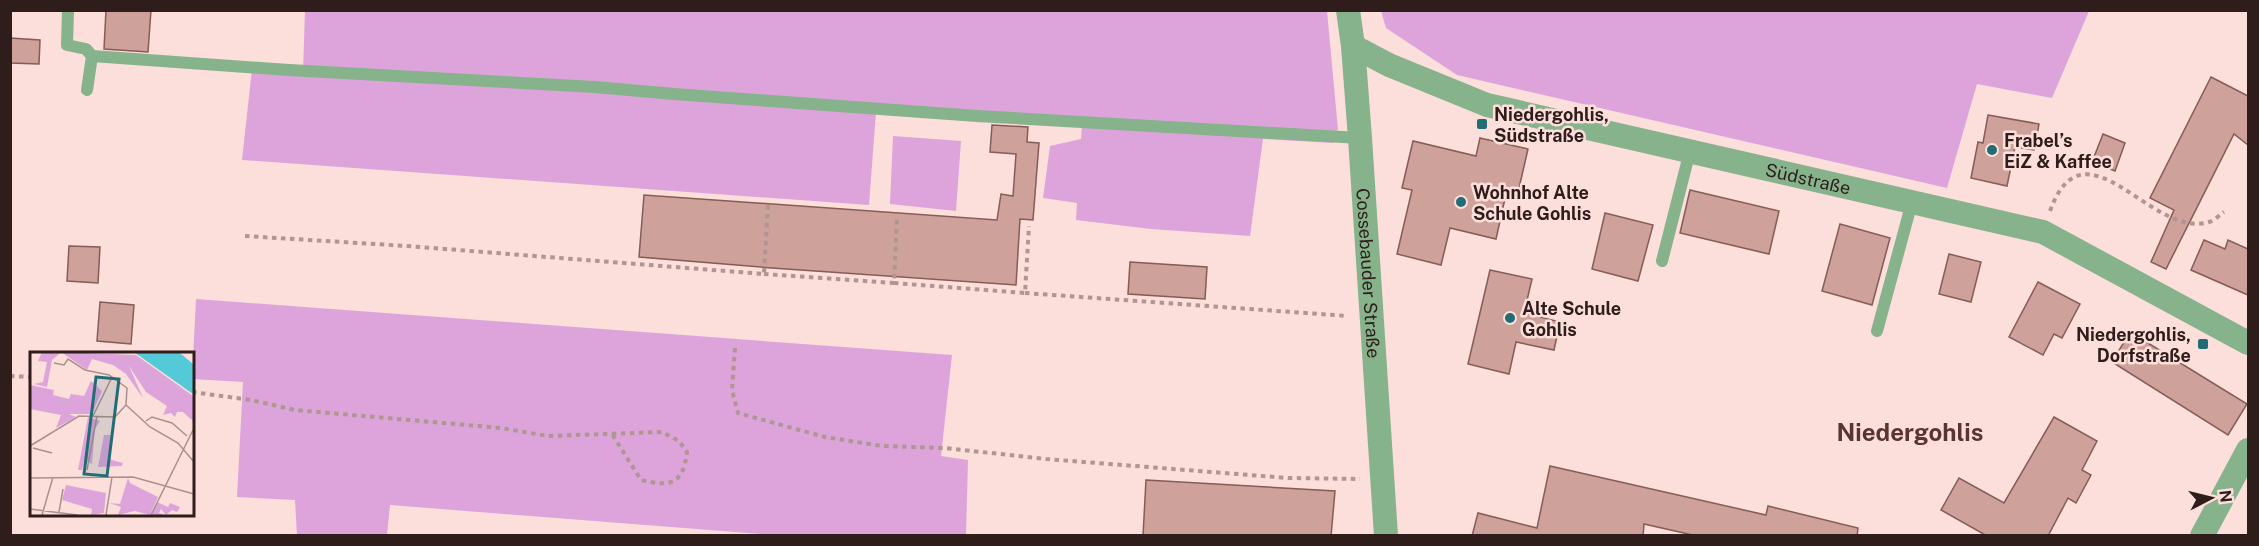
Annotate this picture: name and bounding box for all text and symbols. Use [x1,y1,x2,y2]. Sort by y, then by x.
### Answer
place label: Niedergohlis, Südstraße [1494,104,1609,146]
marker: Niedergohlis, Südstraße [1475,117,1489,131]
place label: Frabel’s EiZ & Kaffee [2004,130,2112,172]
marker: Frabel’s EiZ & Kaffee [1985,143,1999,157]
street label: Südstraße [1764,158,1853,198]
place label: Wohnhof Alte Schule Gohlis [1473,182,1591,224]
street label: Cossebauder Straße [1353,187,1385,359]
marker: Wohnhof Alte Schule Gohlis [1454,195,1468,209]
place label: Alte Schule Gohlis [1522,298,1621,340]
marker: Alte Schule Gohlis [1503,311,1517,325]
place label: Niedergohlis, Dorfstraße [2076,324,2191,366]
marker: Niedergohlis, Dorfstraße [2196,337,2210,351]
inset map [30,352,194,516]
district label: Niedergohlis [1837,418,1983,446]
north arrow [2181,468,2241,528]
text: N [2215,489,2236,504]

